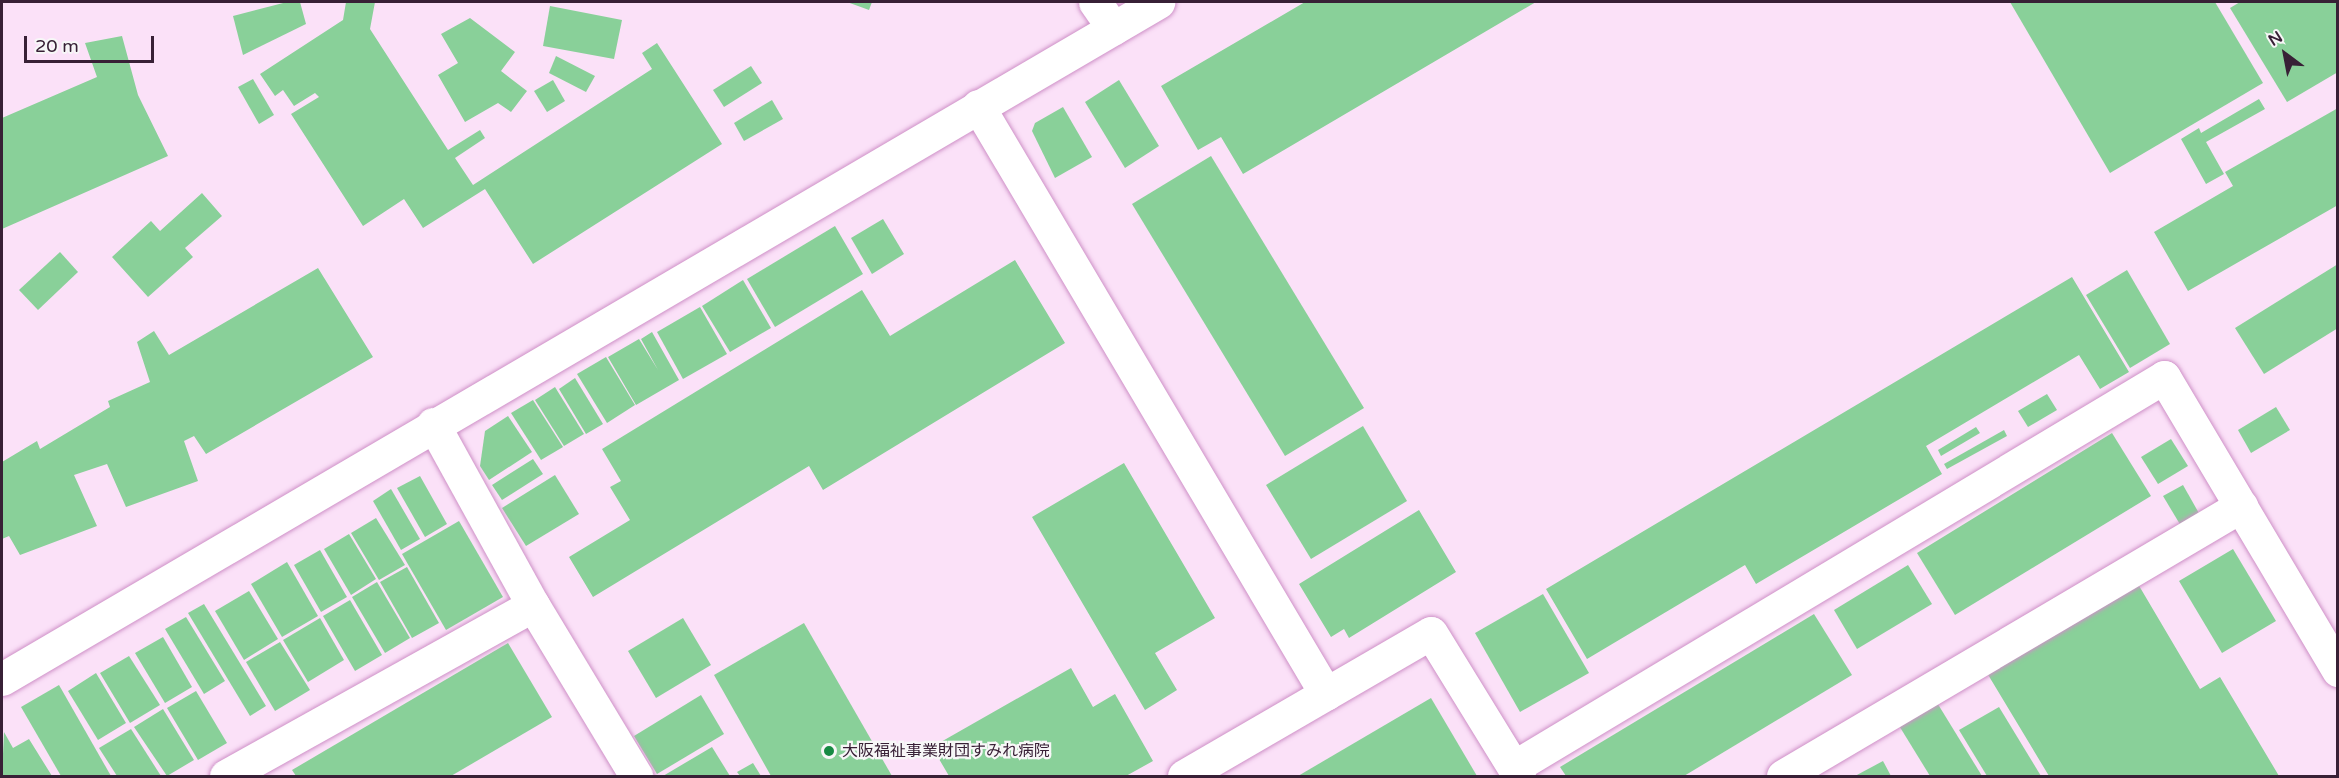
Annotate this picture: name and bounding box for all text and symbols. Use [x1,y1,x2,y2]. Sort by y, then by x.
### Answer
scale bar [27,24,158,62]
north arrow [2255,24,2315,84]
text: N [2265,27,2286,51]
text: 20 m [35,35,79,57]
place label: 大阪福祉事業財団すみれ病院 [842,741,1050,761]
marker: 大阪福祉事業財団すみれ病院 [820,742,838,760]

